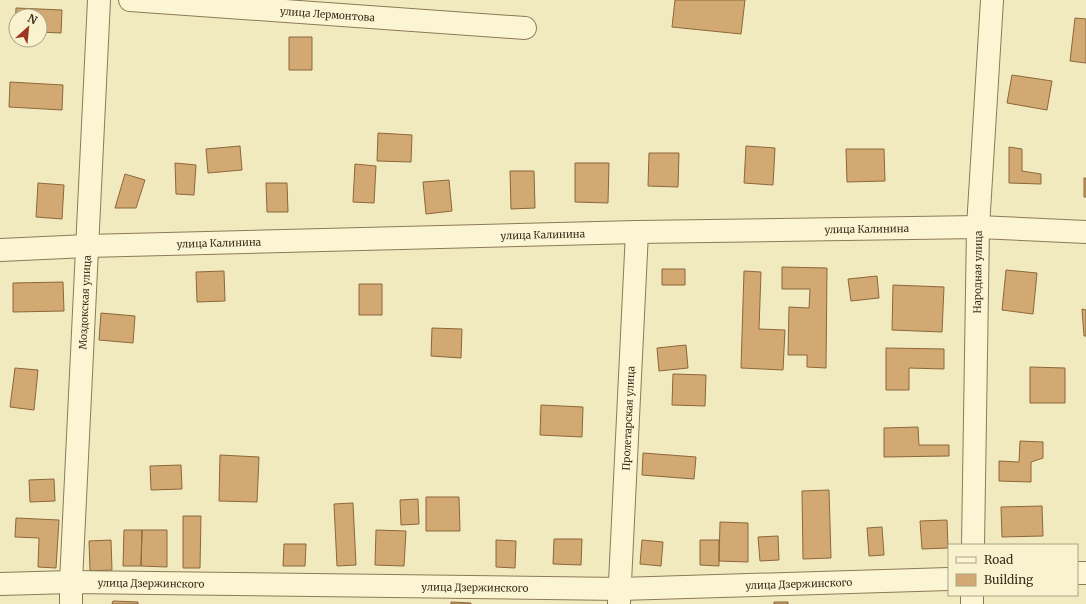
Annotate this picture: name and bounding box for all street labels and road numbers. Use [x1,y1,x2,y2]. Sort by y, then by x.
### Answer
street label: улица Лермонтова [280,4,376,24]
street label: улица Калинина [824,222,910,236]
street label: улица Калинина [500,227,586,242]
street label: Народная улица [970,230,984,314]
street label: улица Калинина [176,235,262,250]
street label: Моздокская улица [76,254,93,350]
street label: Пролетарская улица [619,365,637,471]
street label: улица Дзержинского [745,575,853,592]
street label: улица Дзержинского [97,576,205,590]
street label: улица Дзержинского [421,580,529,594]

